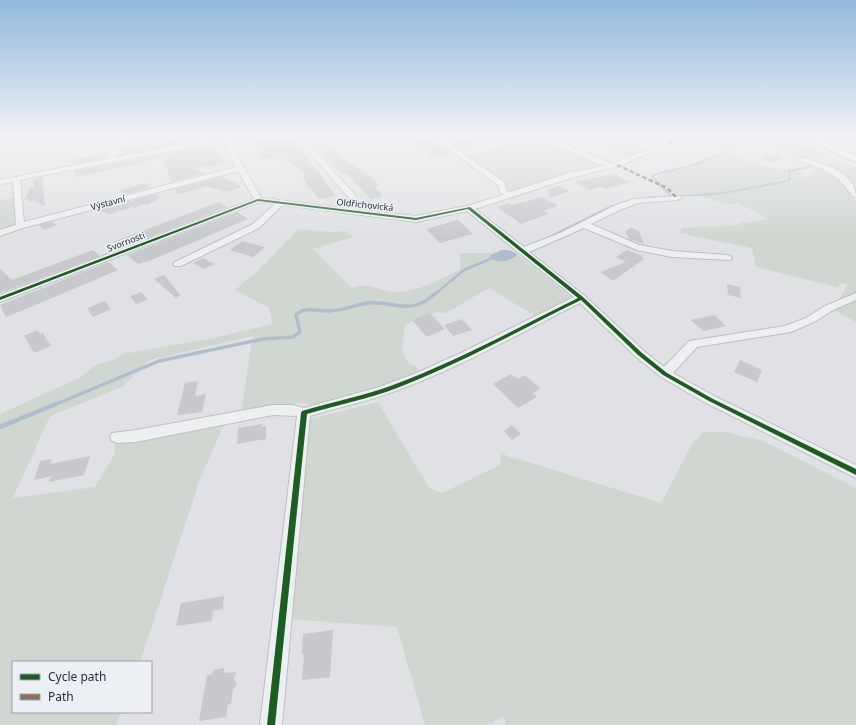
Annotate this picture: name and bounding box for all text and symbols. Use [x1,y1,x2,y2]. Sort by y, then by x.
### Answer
street label: Výstavní [89,192,127,213]
street label: Oldřichovická [336,195,394,214]
street label: Svornosti [105,228,147,255]
legend [12,661,152,713]
text: Cycle path [48,668,106,685]
text: Path [48,688,74,705]

